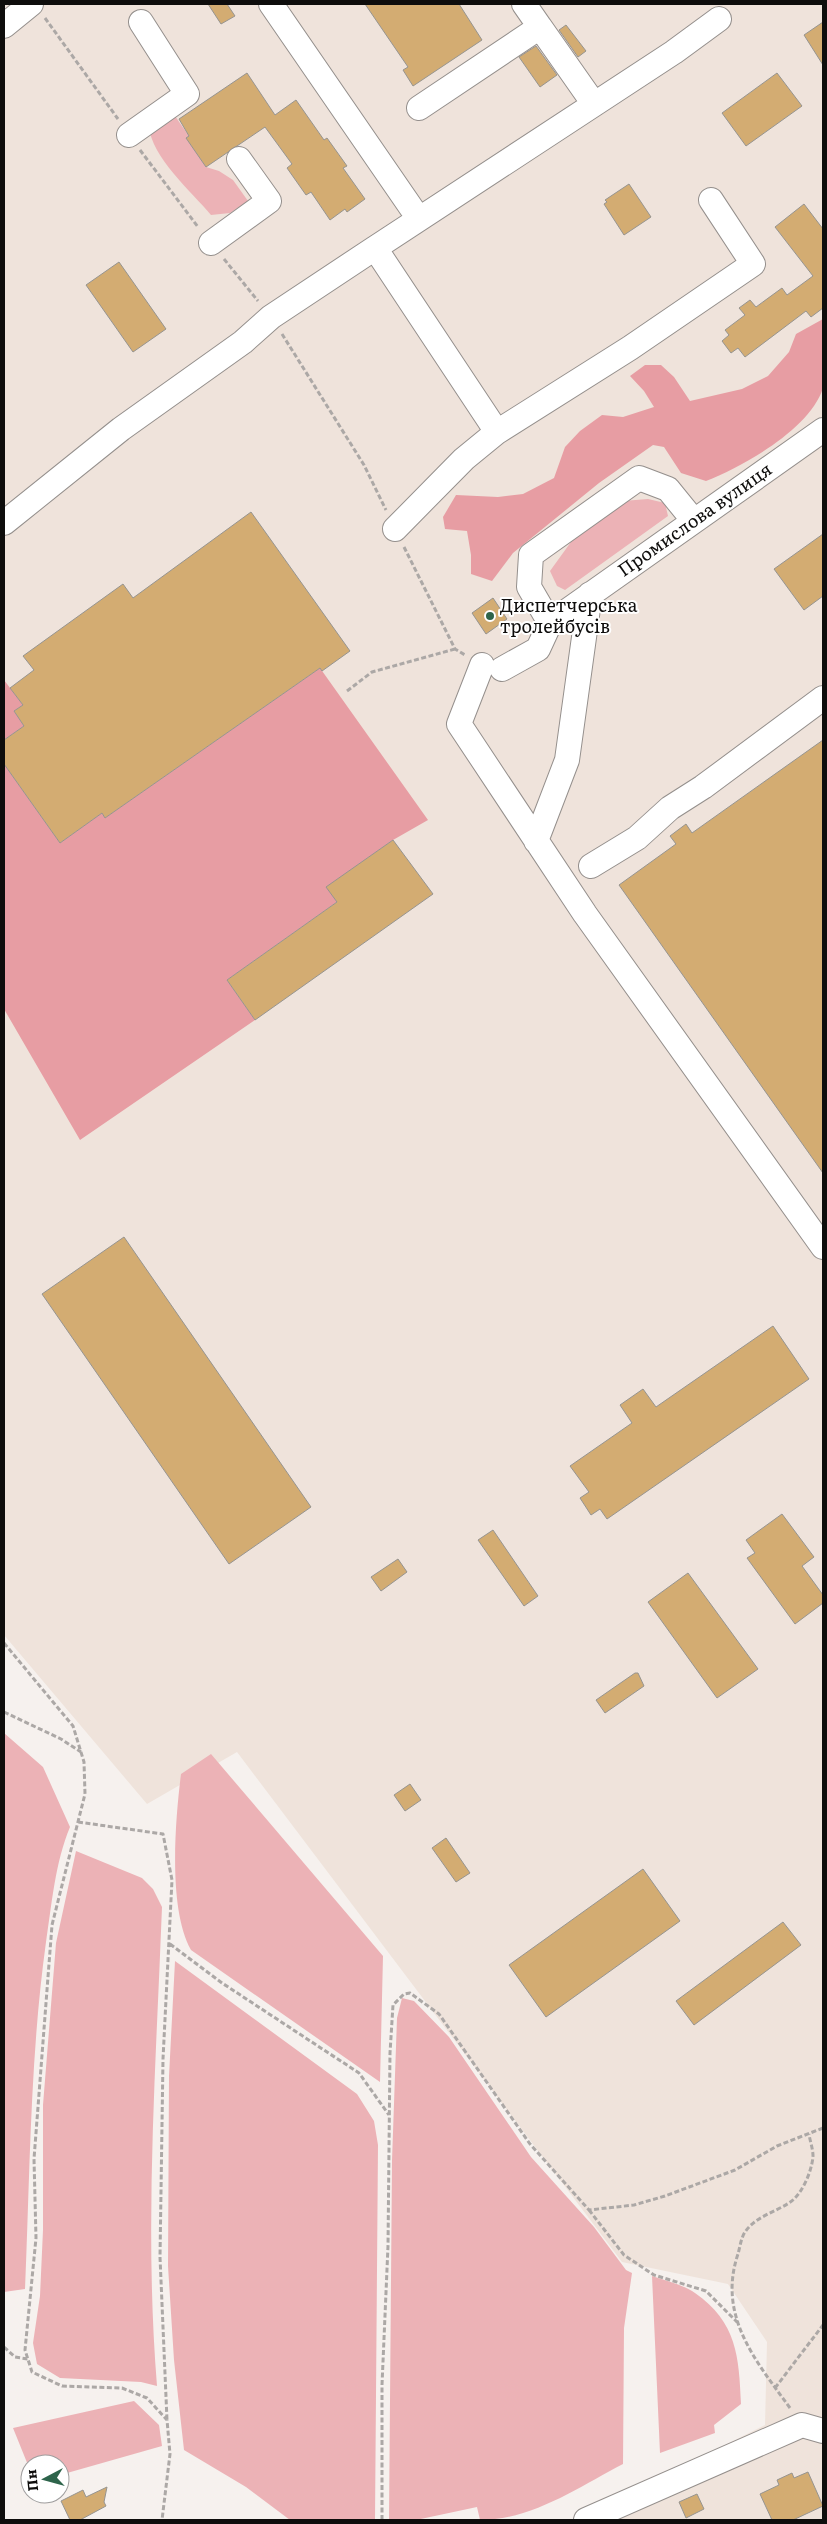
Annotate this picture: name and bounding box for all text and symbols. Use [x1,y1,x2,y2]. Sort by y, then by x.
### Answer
street label: Промислова вулиця [611,455,777,582]
place label: Диспетчерська тролейбусів [500,591,638,639]
marker: Диспетчерська тролейбусів [484,610,496,622]
north arrow [20,2454,70,2504]
text: Пн [20,2468,42,2492]

